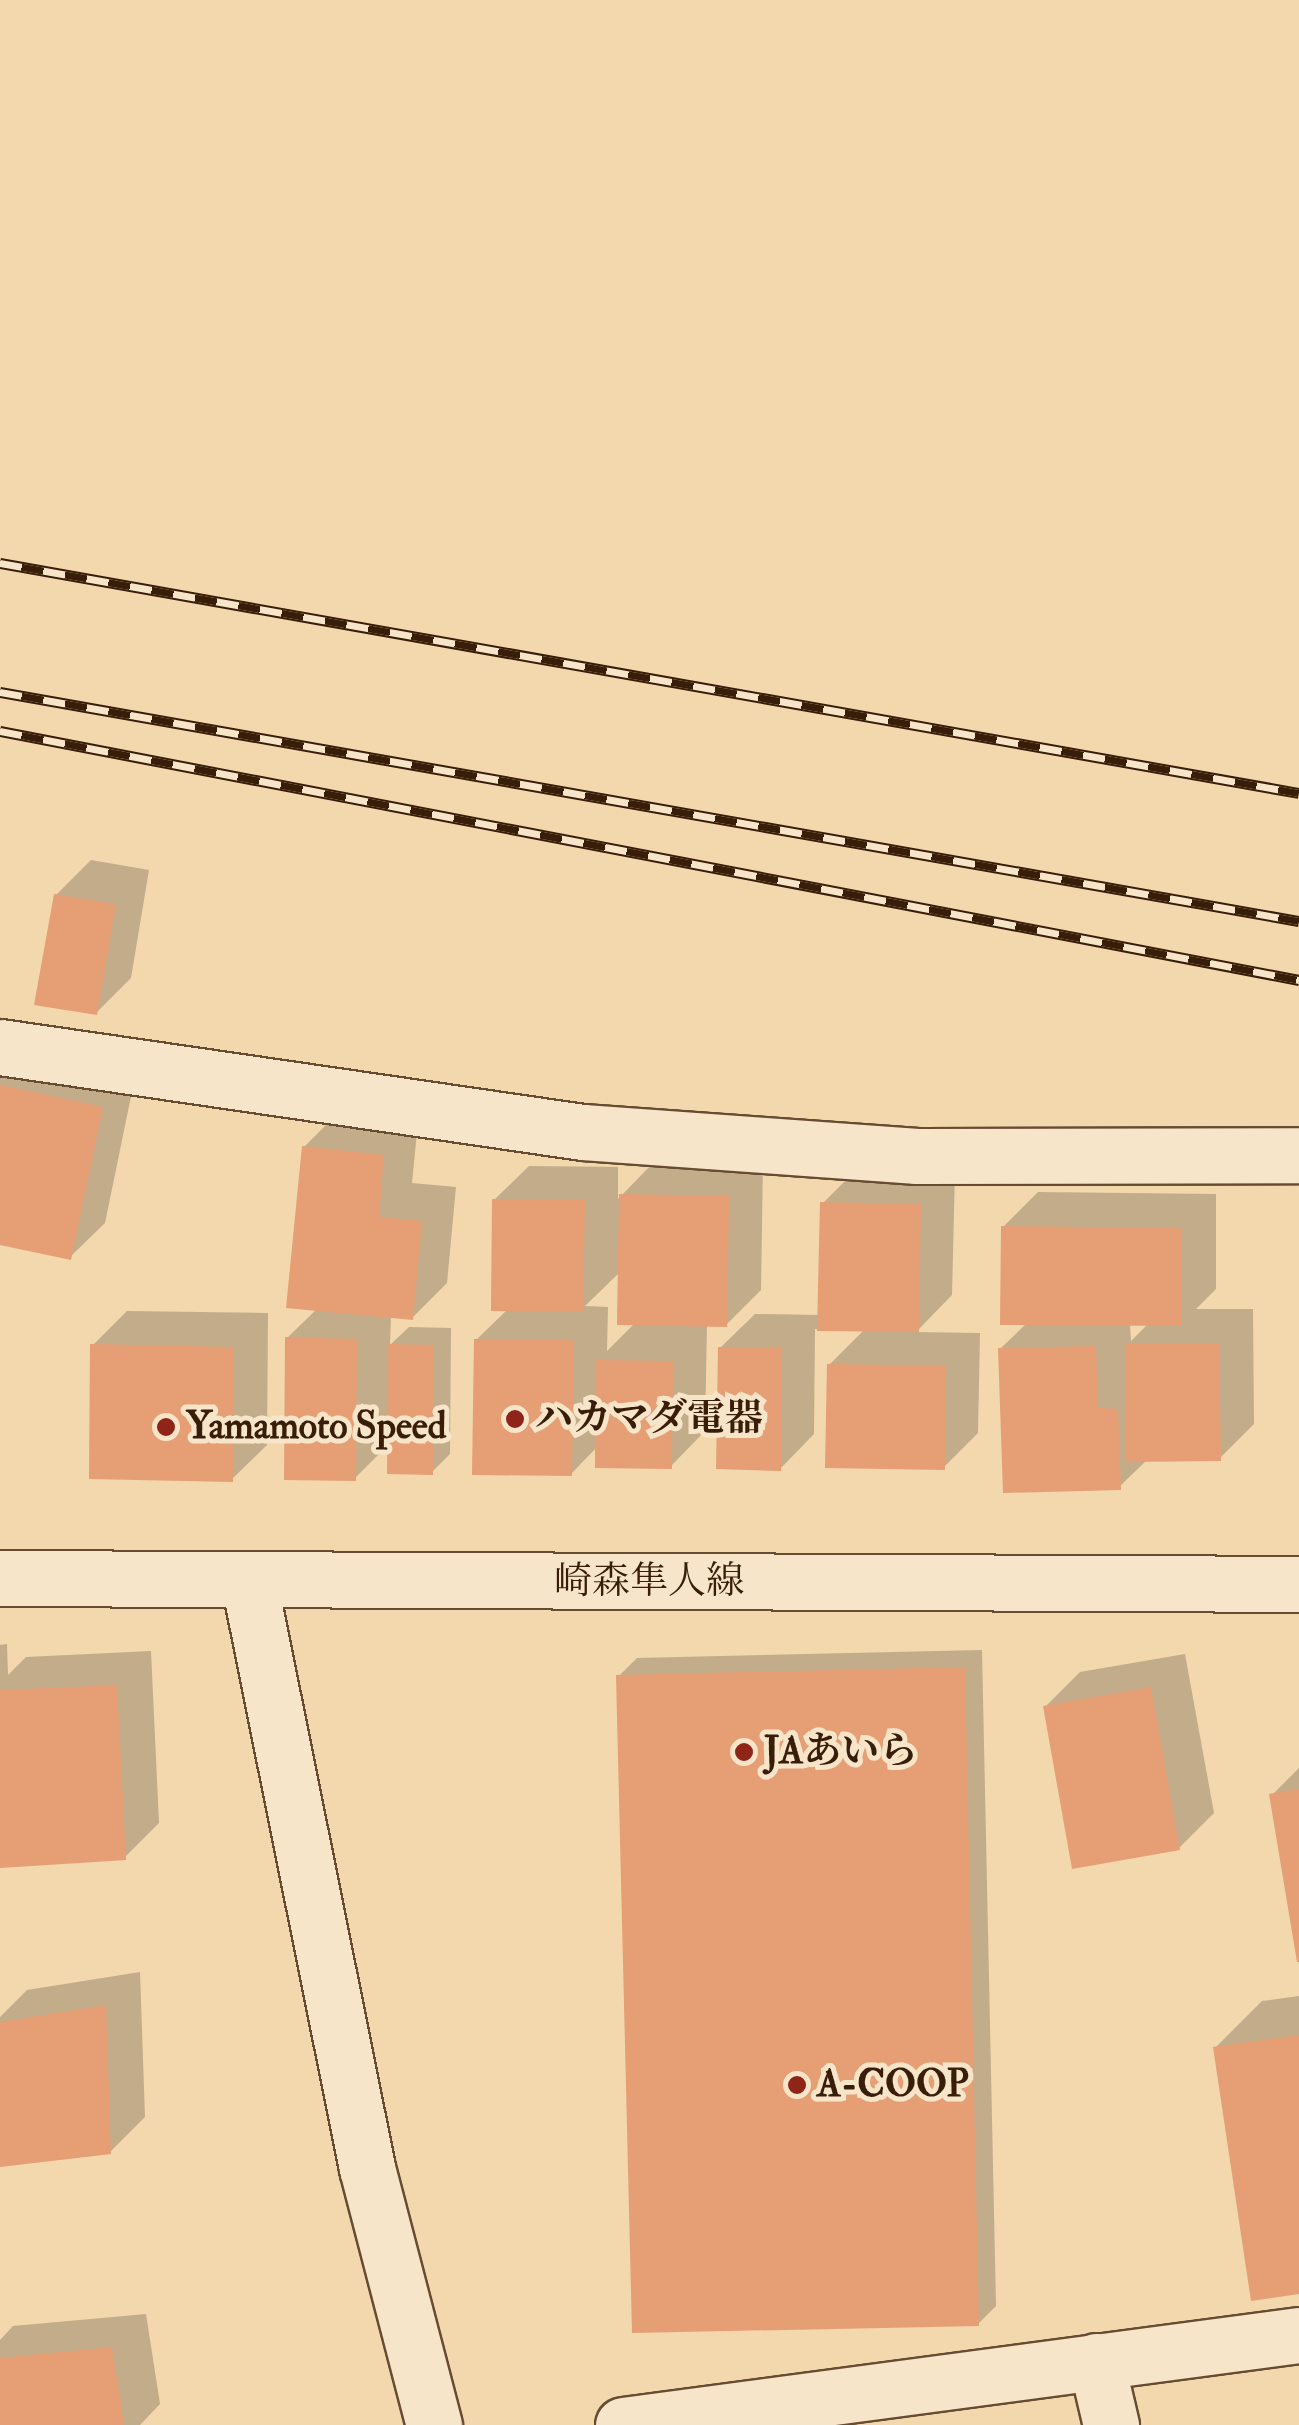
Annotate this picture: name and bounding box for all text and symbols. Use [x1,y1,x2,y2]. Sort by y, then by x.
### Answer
place label: ハカマダ電器 [535,1396,763,1442]
place label: Yamamoto Speed [186,1404,446,1450]
marker: ハカマダ電器 [504,1408,526,1430]
marker: Yamamoto Speed [155,1416,177,1438]
street label: 崎森隼人線 [554,1559,744,1605]
place label: JAあいら [764,1729,917,1775]
marker: JAあいら [733,1741,755,1763]
place label: A-COOP [817,2062,969,2108]
marker: A-COOP [786,2074,808,2096]

